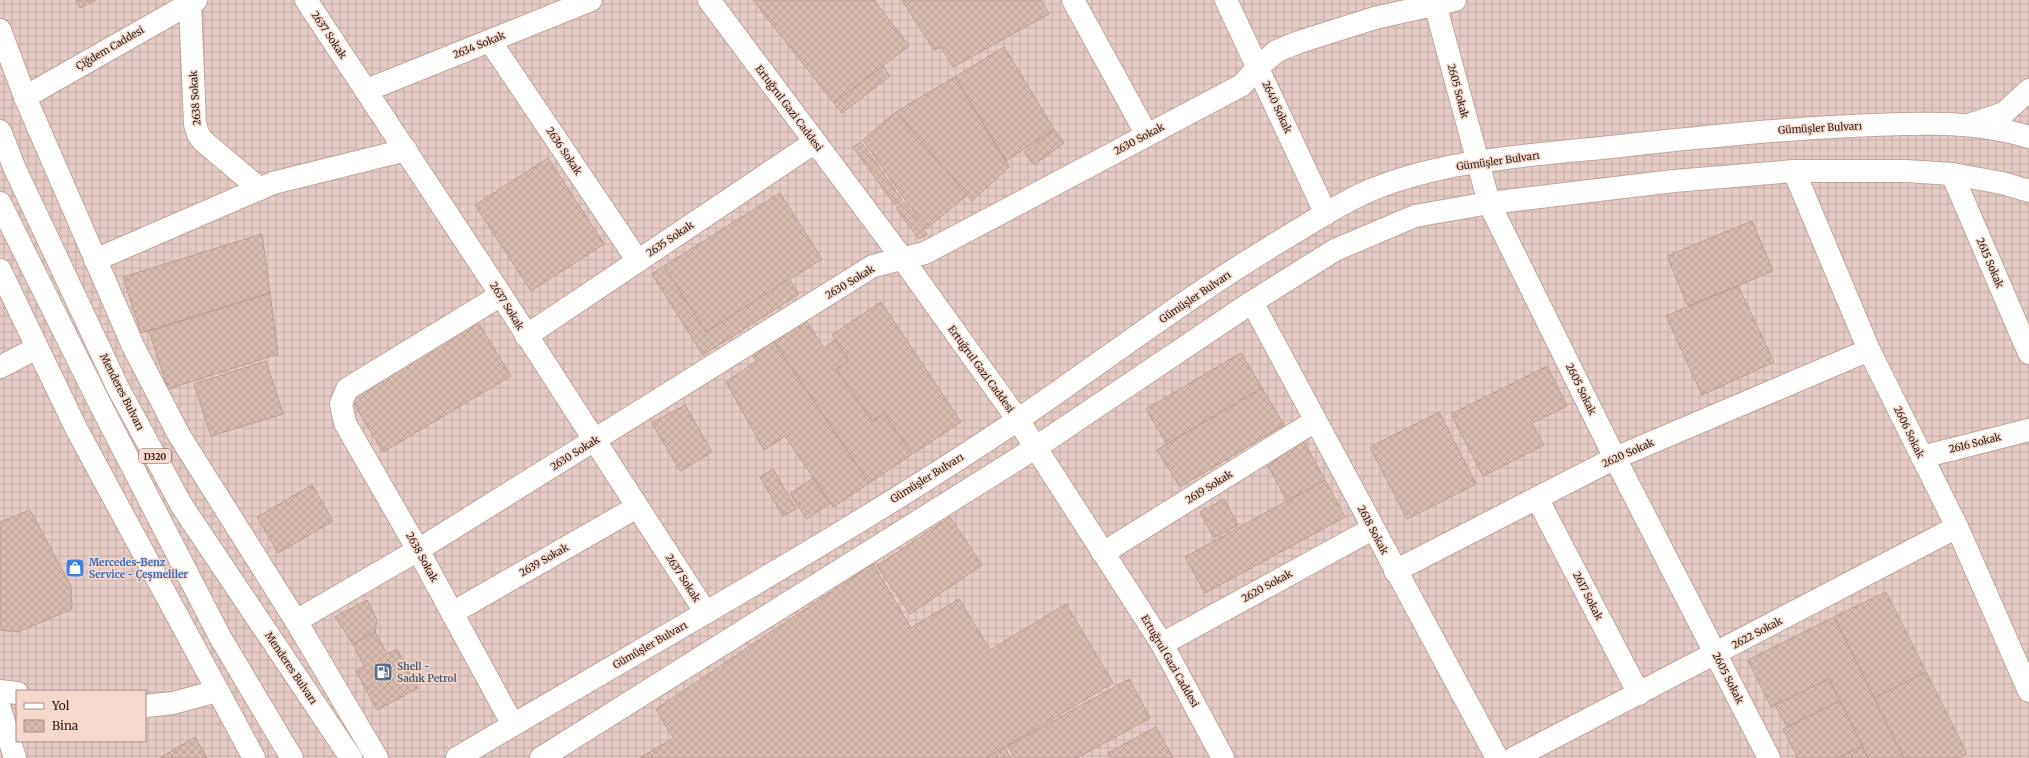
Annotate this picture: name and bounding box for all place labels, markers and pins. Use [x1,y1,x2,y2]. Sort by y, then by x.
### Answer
place label: Mercedes-Benz Service - Çeşmeliler [89,556,188,581]
shop icon: Mercedes-Benz Service - Çeşmeliler [64,557,86,579]
place label: Shell - Sadık Petrol [397,660,457,685]
fuel station icon: Shell - Sadık Petrol [372,661,394,683]

